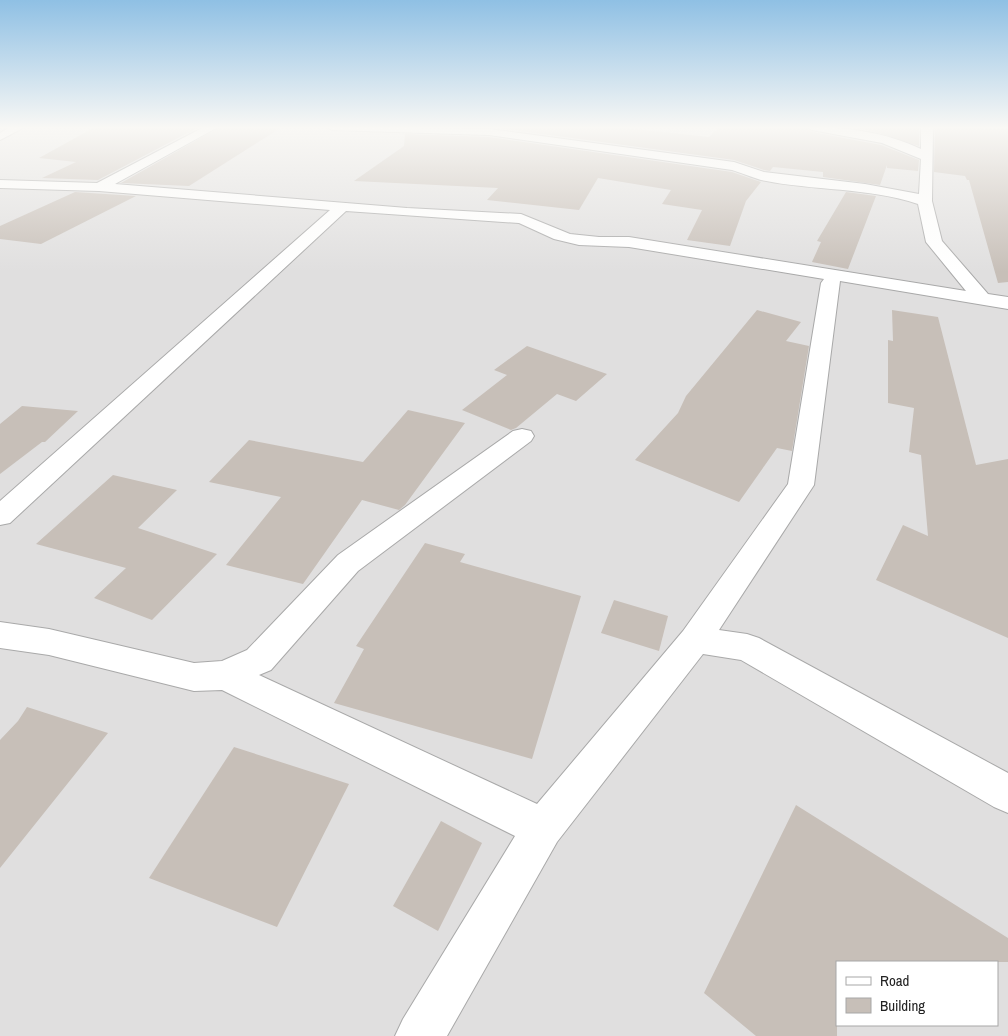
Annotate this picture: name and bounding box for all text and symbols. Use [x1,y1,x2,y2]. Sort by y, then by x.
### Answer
legend [836,961,998,1026]
text: Road [880,970,909,991]
text: Building [880,995,925,1016]

